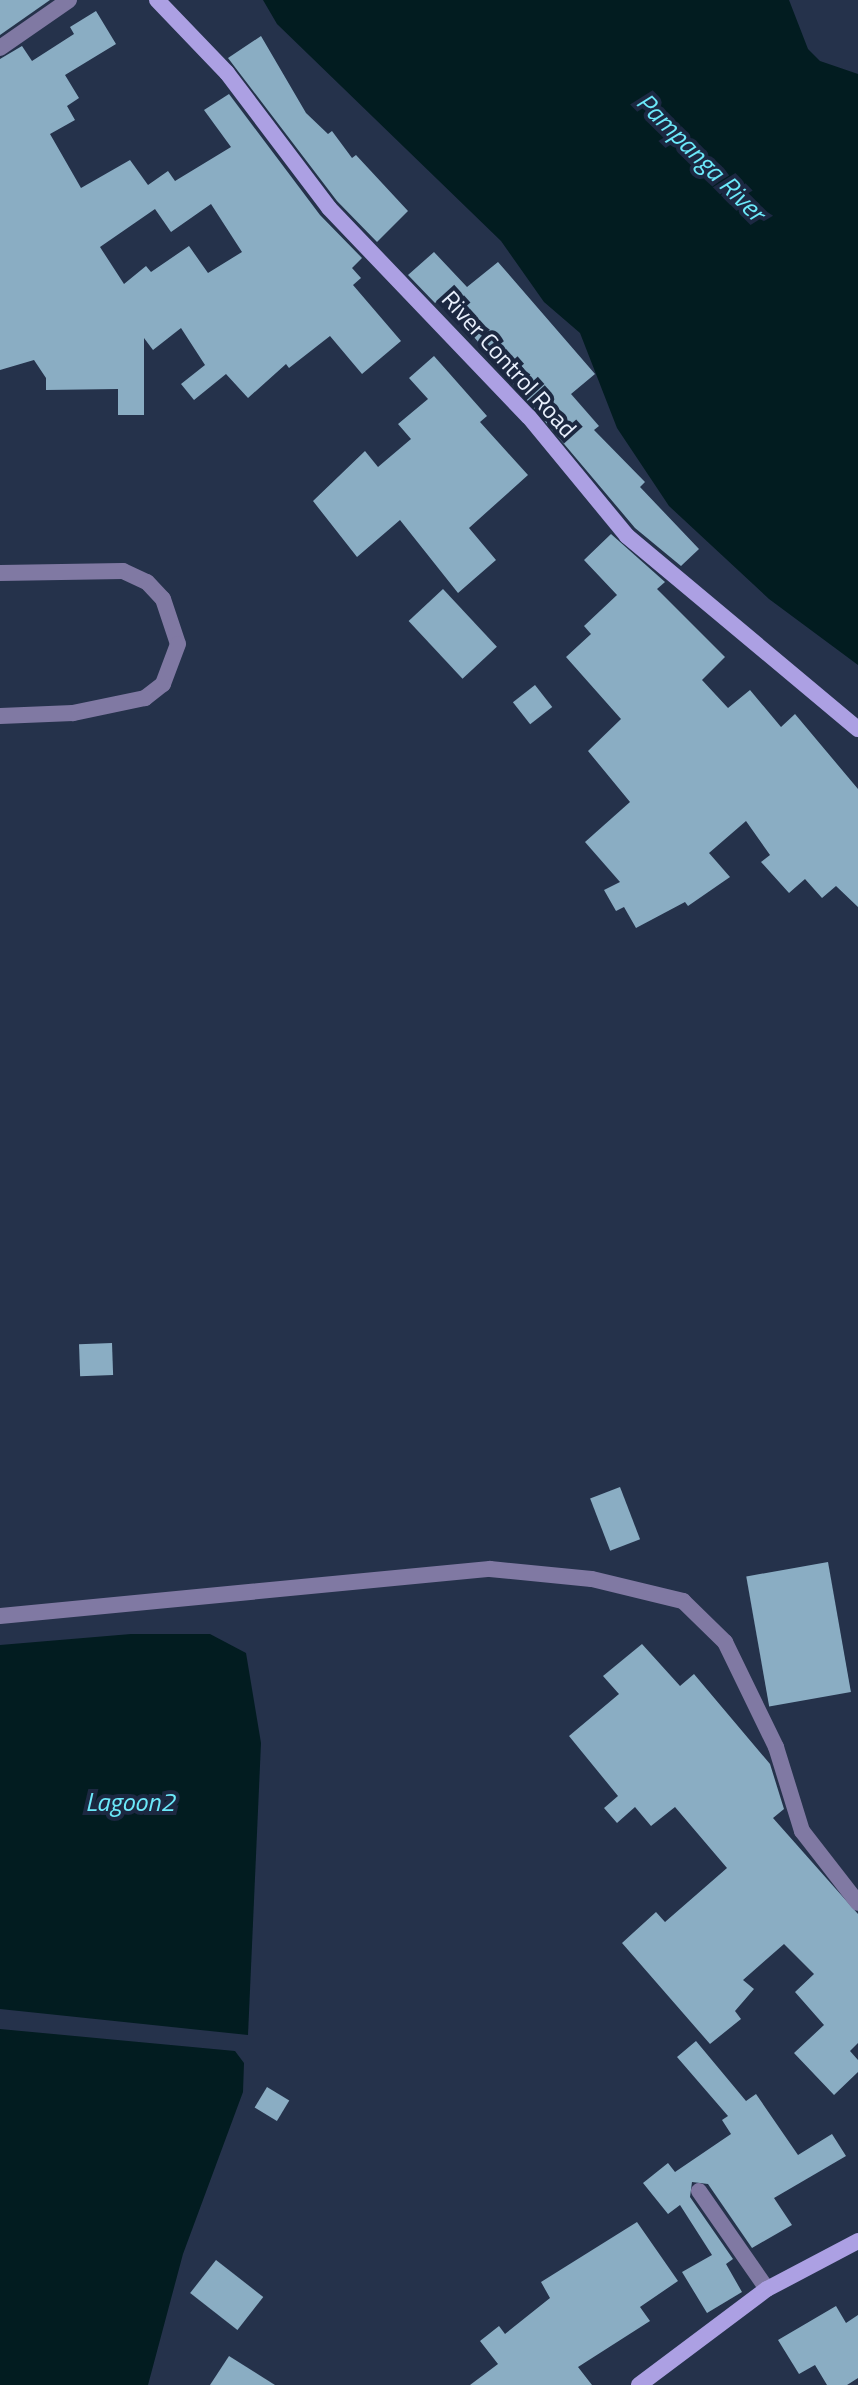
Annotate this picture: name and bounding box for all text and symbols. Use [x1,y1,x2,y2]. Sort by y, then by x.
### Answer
water label: Pampanga River [630,86,772,228]
street label: River Control Road [436,285,582,443]
water label: Lagoon2 [85,1786,175,1818]

